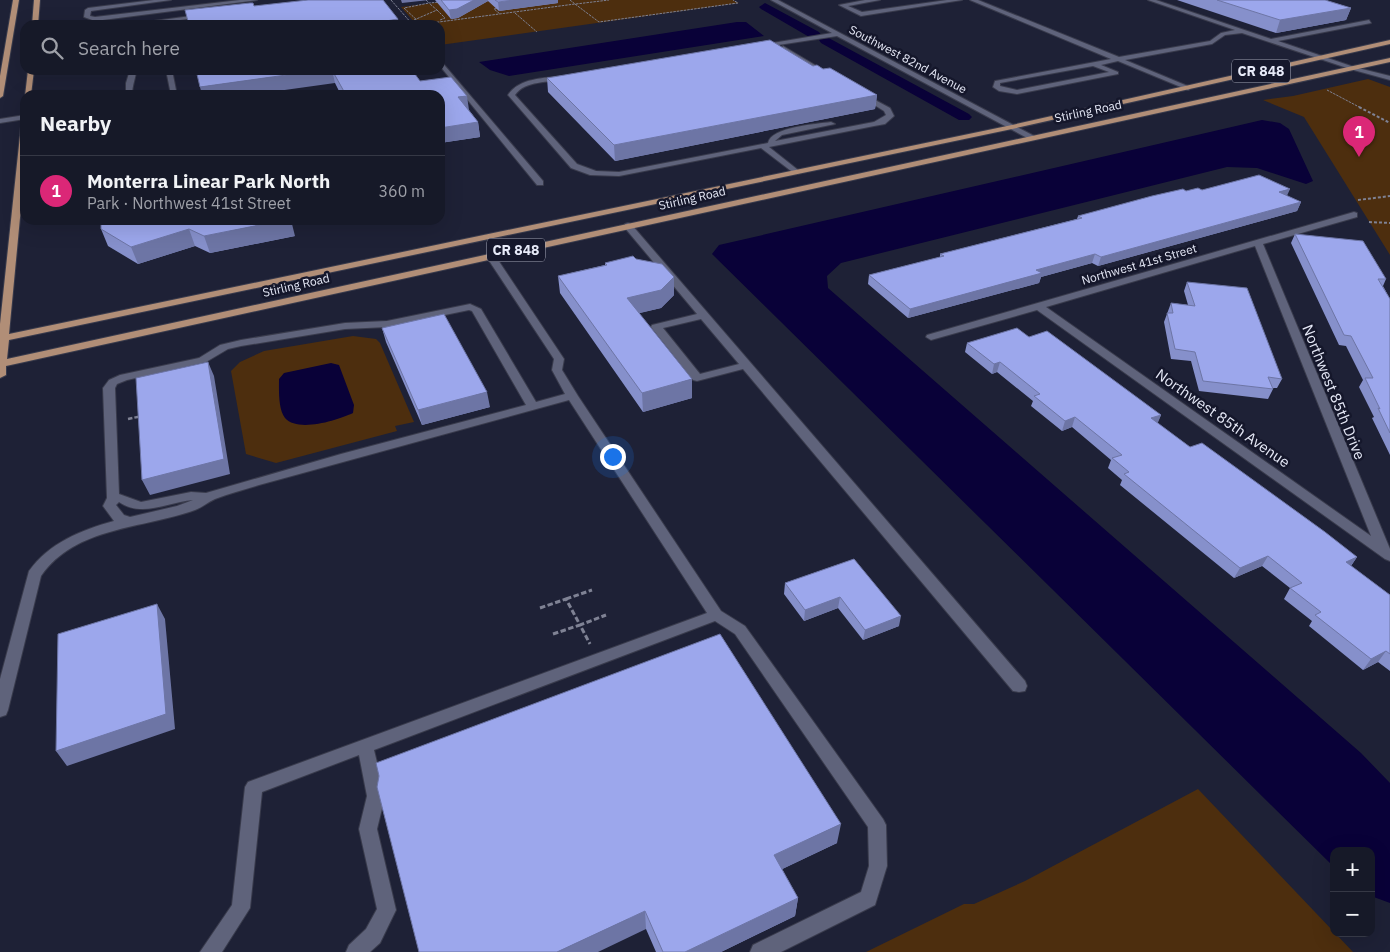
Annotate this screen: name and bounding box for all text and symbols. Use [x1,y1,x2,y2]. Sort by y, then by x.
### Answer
search box [20,20,445,75]
street label: Southwest 82nd Avenue [847,22,970,97]
icon: search [38,34,66,62]
text: Search here [78,36,180,60]
road number: CR 848 [1232,59,1290,82]
street label: Stirling Road [1053,97,1123,125]
text: Nearby [40,109,111,137]
pin: 1 [1343,116,1375,157]
text: Monterra Linear Park North [87,169,330,193]
text: 1 [51,181,61,201]
text: 360 m [378,181,425,201]
street label: Stirling Road [657,183,727,213]
text: Park · Northwest 41st Street [87,193,291,213]
road number: CR 848 [487,238,545,262]
street label: Northwest 41st Street [1080,240,1198,288]
street label: Stirling Road [261,270,331,300]
street label: Northwest 85th Drive [1298,322,1370,462]
street label: Northwest 85th Avenue [1152,365,1294,471]
your location [600,444,626,470]
map controls [1330,847,1375,937]
button: + [1330,847,1375,892]
button: − [1330,892,1375,937]

